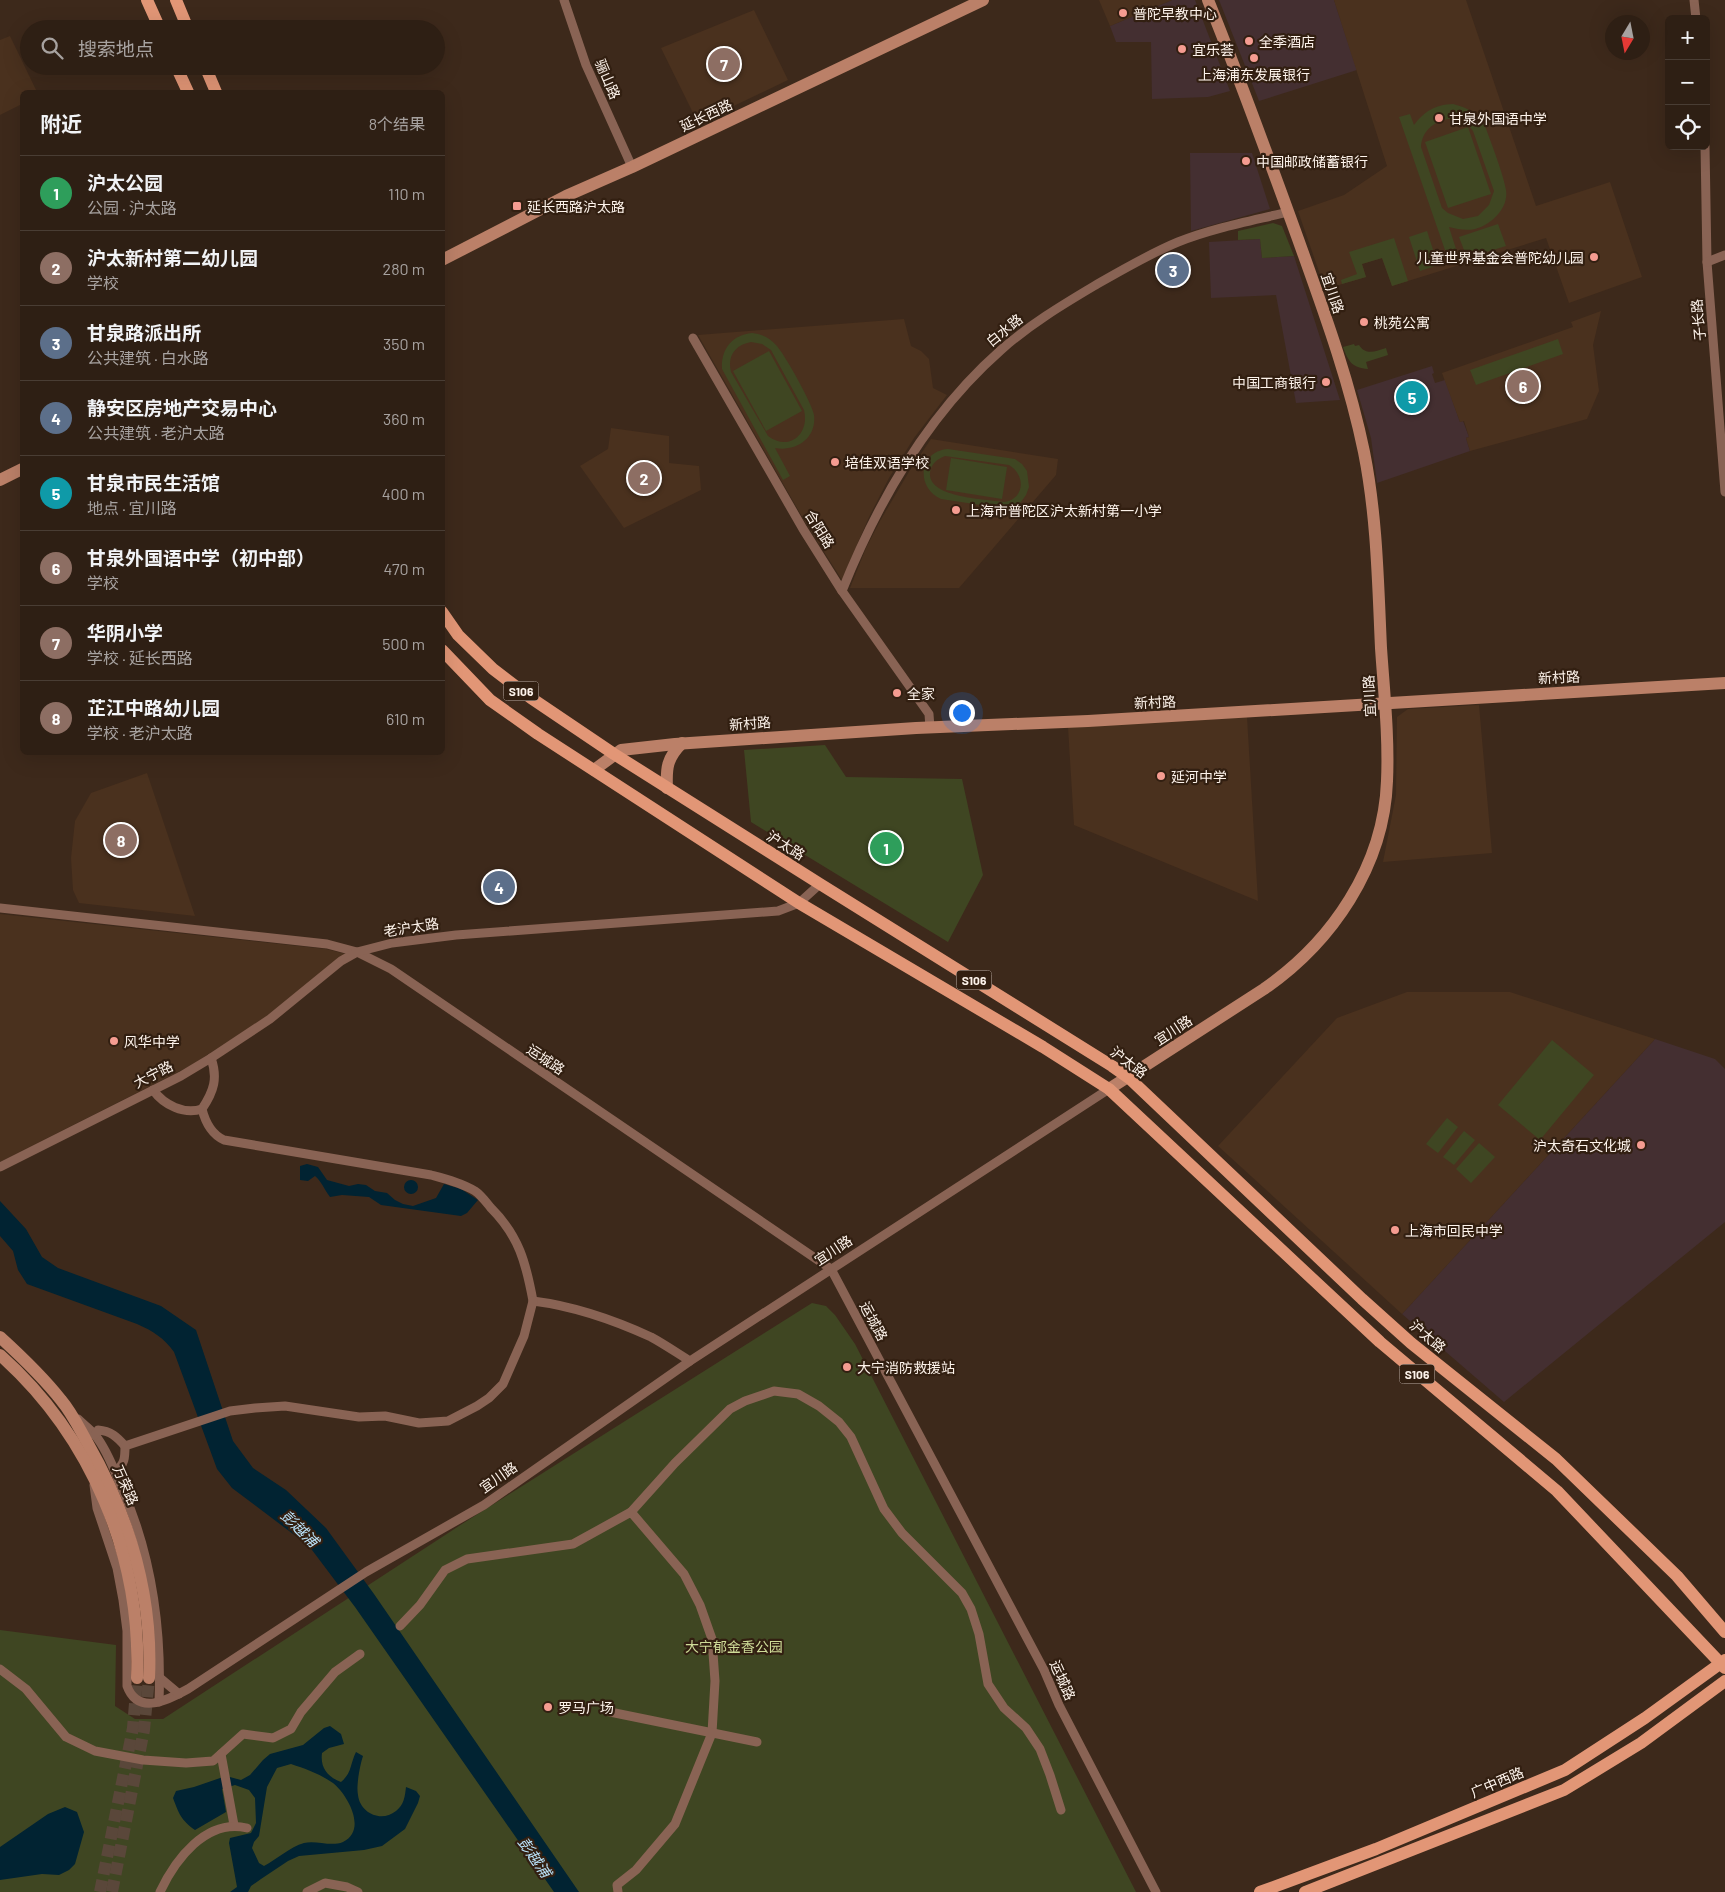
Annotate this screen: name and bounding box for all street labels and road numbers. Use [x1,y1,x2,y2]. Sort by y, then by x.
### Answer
street label: 骊山路 [592,56,624,102]
street label: 延长西路 [677,95,735,135]
street label: 宜川路 [1318,270,1348,316]
street label: 子长路 [1688,298,1708,342]
street label: 白水路 [982,310,1026,350]
street label: 合阳路 [802,507,838,551]
street label: 新村路 [1538,667,1580,687]
street label: 宜川路 [1359,675,1379,717]
road number: S106 [504,681,538,700]
street label: 新村路 [1134,692,1176,712]
street label: 新村路 [728,713,772,733]
street label: 沪太路 [764,827,808,863]
street label: 老沪太路 [382,914,440,940]
road number: S106 [956,970,992,990]
street label: 宜川路 [1151,1011,1195,1049]
street label: 运城路 [524,1040,568,1078]
street label: 沪太路 [1107,1043,1151,1081]
street label: 大宁路 [130,1057,176,1091]
street label: 宜川路 [811,1231,855,1269]
street label: 运城路 [857,1298,891,1344]
street label: 沪太路 [1406,1316,1450,1356]
road number: S106 [1400,1365,1434,1384]
street label: 宜川路 [476,1458,520,1496]
street label: 万荣路 [110,1462,142,1508]
street label: 运城路 [1047,1657,1079,1703]
street label: 广中西路 [1468,1763,1526,1801]

